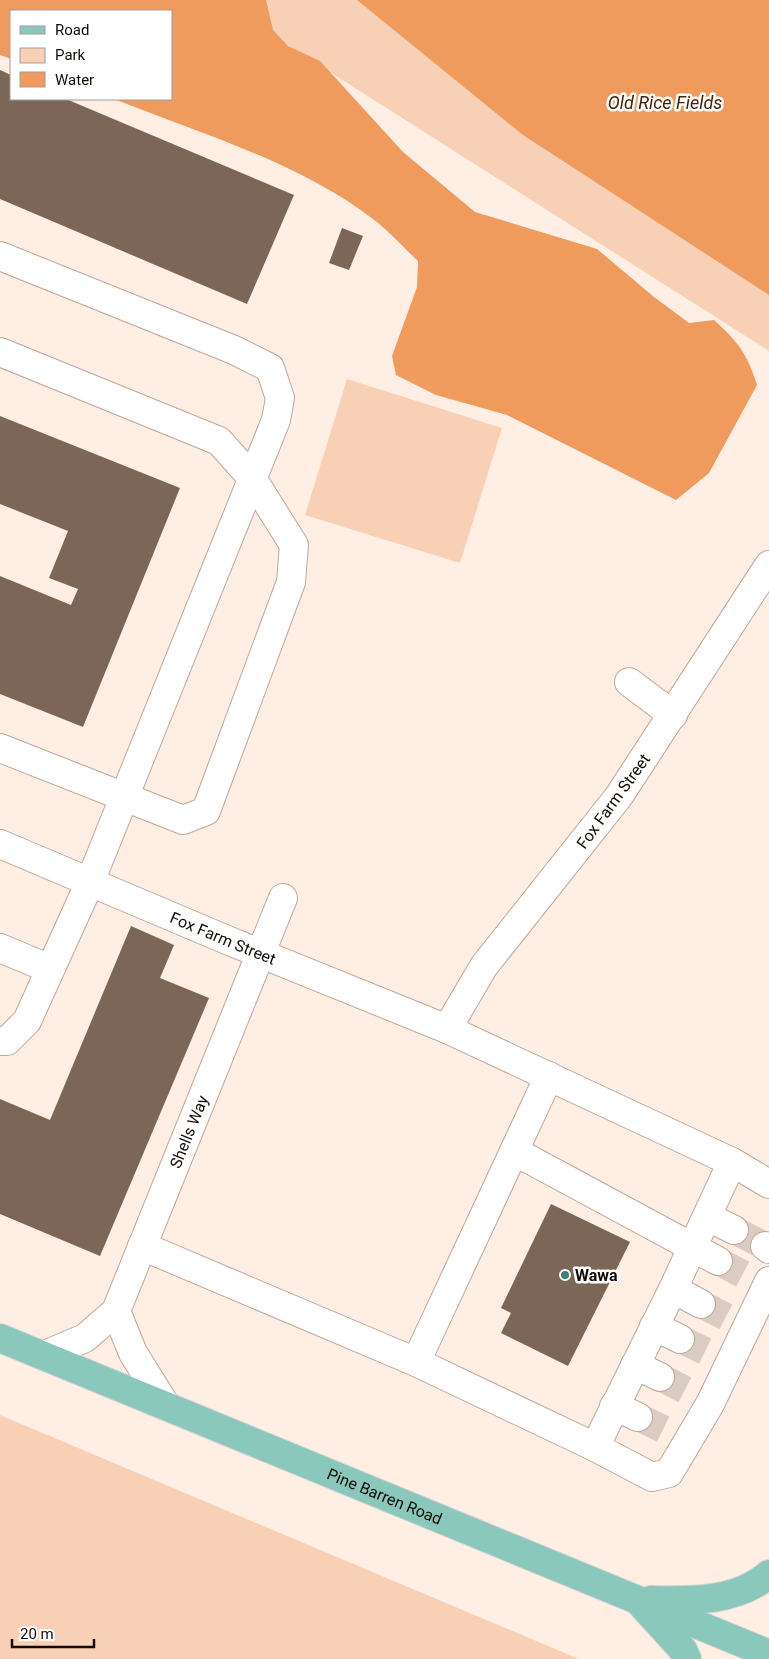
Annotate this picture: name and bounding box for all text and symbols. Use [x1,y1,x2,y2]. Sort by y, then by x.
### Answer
legend [10,10,172,100]
text: Road [55,21,89,39]
text: Park [55,46,86,64]
text: Water [55,71,94,89]
water label: Old Rice Fields [608,92,722,113]
street label: Fox Farm Street [573,750,654,852]
street label: Fox Farm Street [167,908,278,969]
street label: Shells Way [166,1092,212,1171]
place label: Wawa [575,1266,618,1285]
marker: Wawa [559,1269,571,1281]
street label: Pine Barren Road [324,1464,445,1529]
scale bar [12,1616,95,1648]
text: 20 m [20,1625,54,1643]

